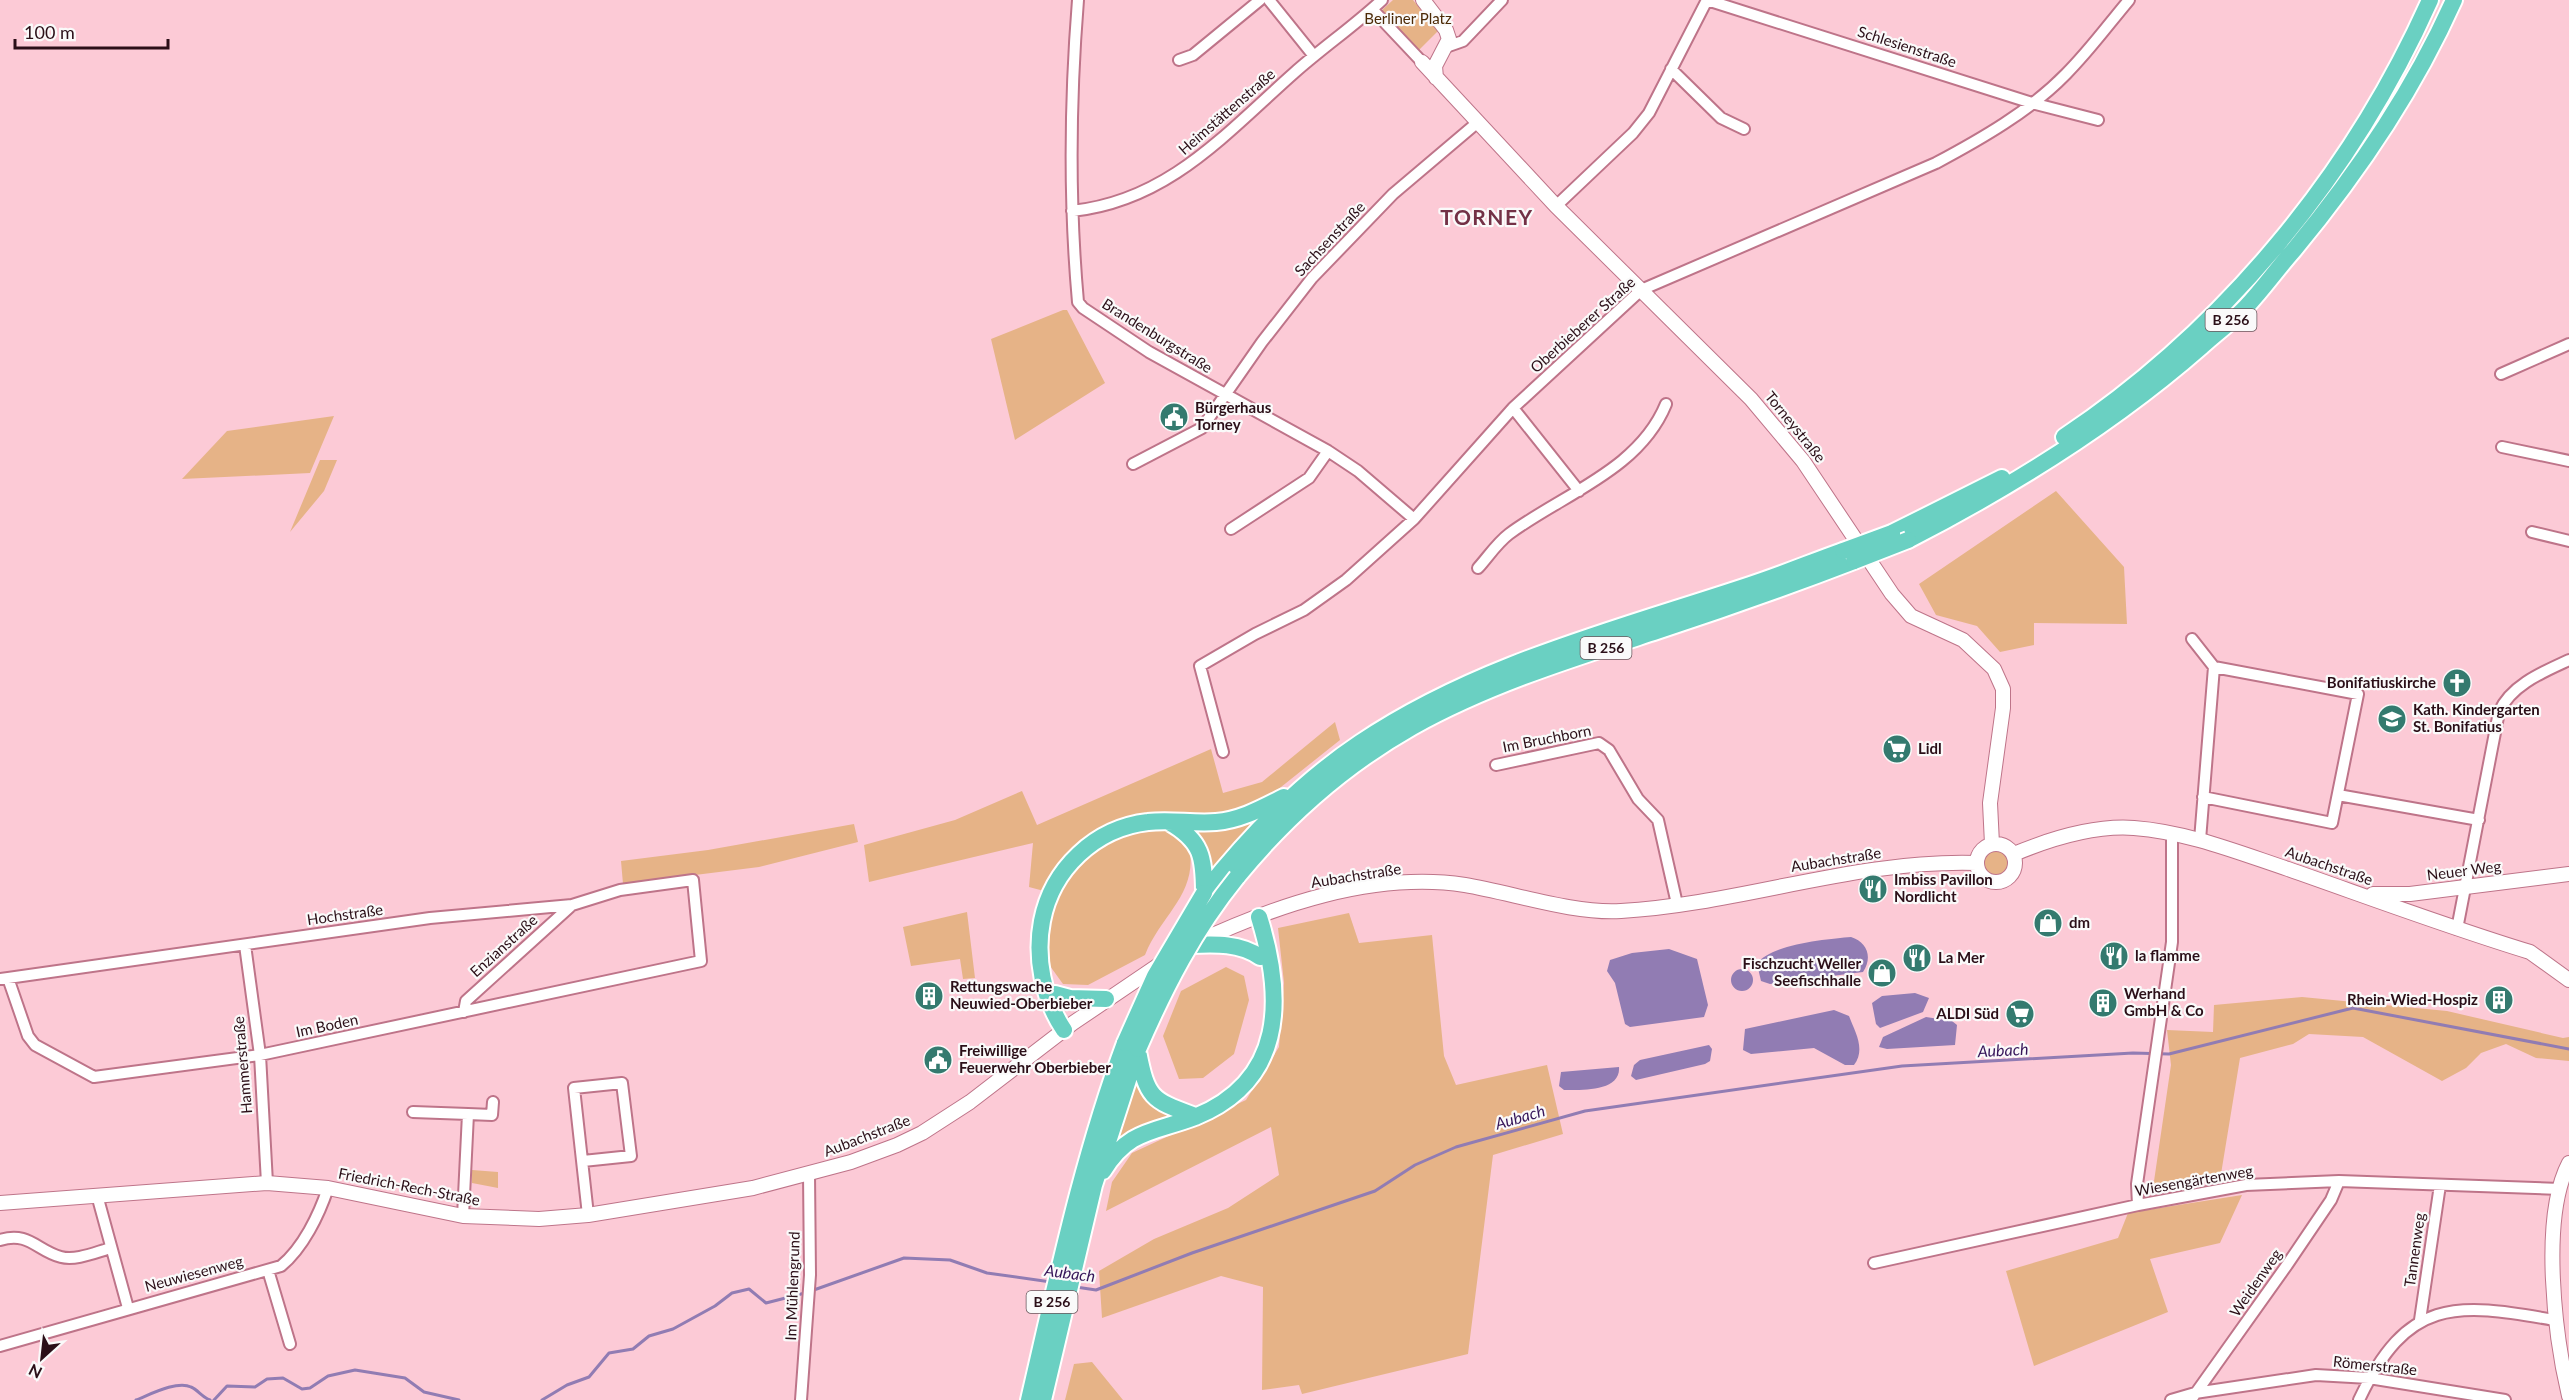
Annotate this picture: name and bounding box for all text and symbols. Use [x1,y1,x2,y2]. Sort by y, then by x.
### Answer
park label: Berliner Platz [1364,9,1452,27]
scale bar [15,12,168,50]
text: 100 m [24,21,75,43]
street label: Schlesienstraße [1856,22,1959,71]
street label: Heimstättenstraße [1174,64,1278,158]
street label: Sachsenstraße [1290,197,1368,279]
district label: TORNEY [1440,204,1534,229]
street label: Oberbieberer Straße [1526,273,1638,376]
street label: Brandenburgstraße [1099,294,1216,376]
road number: B 256 [2206,309,2256,331]
street label: Torneystraße [1762,387,1830,465]
place label: Bürgerhaus Torney [1195,398,1272,433]
public building icon: Bürgerhaus Torney [1158,401,1190,433]
road number: B 256 [1580,637,1632,659]
church icon: Bonifatiuskirche [2441,667,2473,699]
place label: Bonifatiuskirche [2327,673,2436,691]
place label: Kath. Kindergarten St. Bonifatius [2413,700,2540,735]
school or university icon: Kath. Kindergarten St. Bonifatius [2376,703,2408,735]
street label: Im Bruchborn [1501,721,1593,755]
supermarket icon: Lidl [1881,733,1913,765]
place label: Lidl [1918,739,1942,757]
street label: Aubachstraße [2283,842,2375,888]
street label: Aubachstraße [1789,843,1882,875]
street label: Neuer Weg [2426,857,2502,883]
street label: Aubachstraße [1309,859,1402,891]
place label: Imbiss Pavillon Nordlicht [1894,870,1993,905]
restaurant icon: Imbiss Pavillon Nordlicht [1857,873,1889,905]
street label: Hochstraße [306,900,384,928]
shop icon: dm [2032,907,2064,939]
street label: Enzianstraße [466,910,541,980]
place label: dm [2069,913,2090,931]
restaurant icon: la flamme [2098,940,2130,972]
restaurant icon: La Mer [1901,942,1933,974]
place label: la flamme [2135,946,2200,964]
place label: La Mer [1938,948,1985,966]
place label: Fischzucht Weller Seefischhalle [1742,954,1861,989]
shop icon: Fischzucht Weller Seefischhalle [1866,957,1898,989]
place label: Rettungswache Neuwied-Oberbieber [950,977,1093,1012]
building icon: Rettungswache Neuwied-Oberbieber [913,980,945,1012]
place label: Werhand GmbH & Co [2124,984,2204,1019]
building icon: Rhein-Wied-Hospiz [2483,984,2515,1016]
building icon: Werhand GmbH & Co [2087,987,2119,1019]
place label: Rhein-Wied-Hospiz [2347,990,2478,1008]
supermarket icon: ALDI Süd [2004,998,2036,1030]
place label: ALDI Süd [1935,1004,1999,1022]
street label: Im Boden [294,1010,359,1040]
street label: Hammerstraße [229,1015,255,1115]
water label: Aubach [1976,1039,2029,1060]
place label: Freiwillige Feuerwehr Oberbieber [959,1041,1111,1076]
public building icon: Freiwillige Feuerwehr Oberbieber [922,1044,954,1076]
water label: Aubach [1492,1100,1547,1133]
street label: Aubachstraße [821,1110,912,1160]
street label: Wiesengärtenweg [2133,1161,2254,1199]
street label: Friedrich-Rech-Straße [337,1163,482,1209]
street label: Tannenweg [2400,1211,2428,1288]
street label: Im Mühlengrund [781,1231,803,1341]
street label: Weidenweg [2225,1245,2285,1320]
street label: Neuwiesenweg [143,1251,245,1295]
water label: Aubach [1043,1260,1096,1285]
road number: B 256 [1026,1291,1078,1313]
north arrow [12,1328,72,1388]
street label: Römerstraße [2332,1352,2418,1378]
text: N [25,1361,45,1383]

